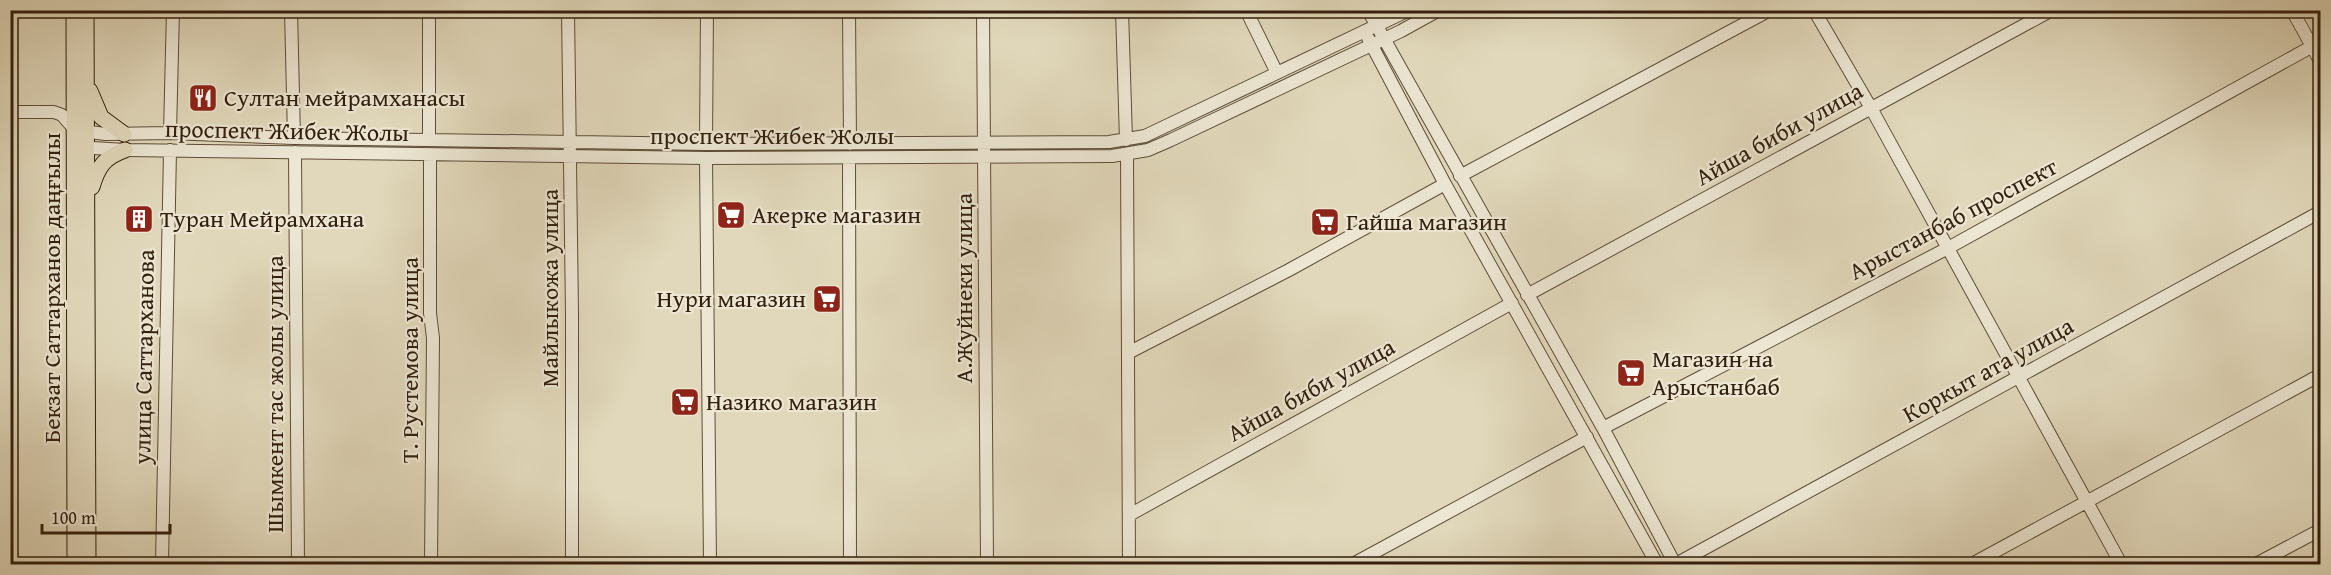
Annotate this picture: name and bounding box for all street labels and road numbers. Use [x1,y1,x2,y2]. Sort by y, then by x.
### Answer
street label: Айша биби улица [1689,73,1869,194]
street label: проспект Жибек Жолы [165,111,410,150]
street label: проспект Жибек Жолы [650,118,894,153]
street label: Бекзат Саттарханов даңғылы [34,132,69,443]
street label: Арыстанбаб проспект [1842,149,2064,288]
street label: Майлыкожа улица [532,188,567,387]
street label: А.Жуйнеки улица [946,192,981,383]
street label: улица Саттарханова [124,249,163,466]
street label: Шымкент тас жолы улица [257,255,292,533]
street label: Т. Рустемова улица [392,257,427,463]
street label: Коркыт ата улица [1896,308,2080,431]
street label: Айша биби улица [1221,329,1401,450]

